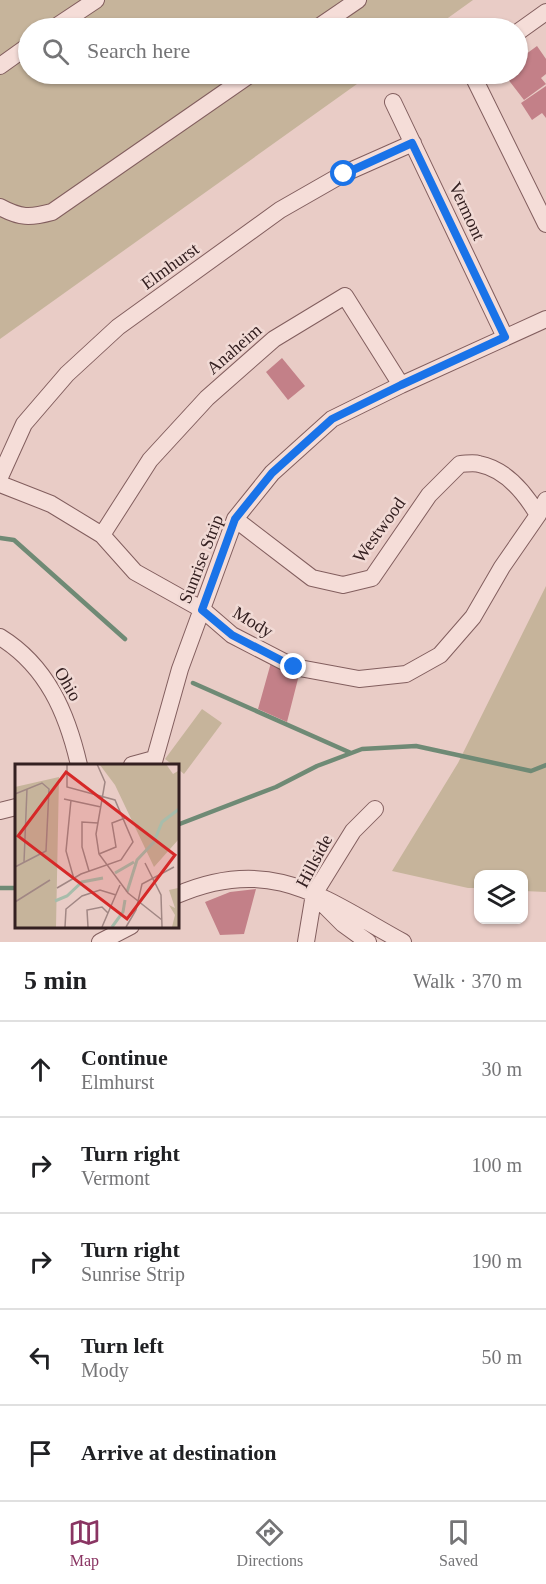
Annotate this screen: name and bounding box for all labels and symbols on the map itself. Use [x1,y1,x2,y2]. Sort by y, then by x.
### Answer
route start [330,160,356,186]
street label: Vermont [445,179,489,243]
street label: Elmhurst [137,239,203,293]
street label: Anaheim [203,320,265,378]
street label: Westwood [349,494,409,566]
street label: Sunrise Strip [175,512,227,606]
street label: Mody [229,602,277,642]
route end [280,653,306,679]
street label: Ohio [50,663,86,705]
inset map [15,764,178,927]
street label: Hillside [292,831,336,891]

